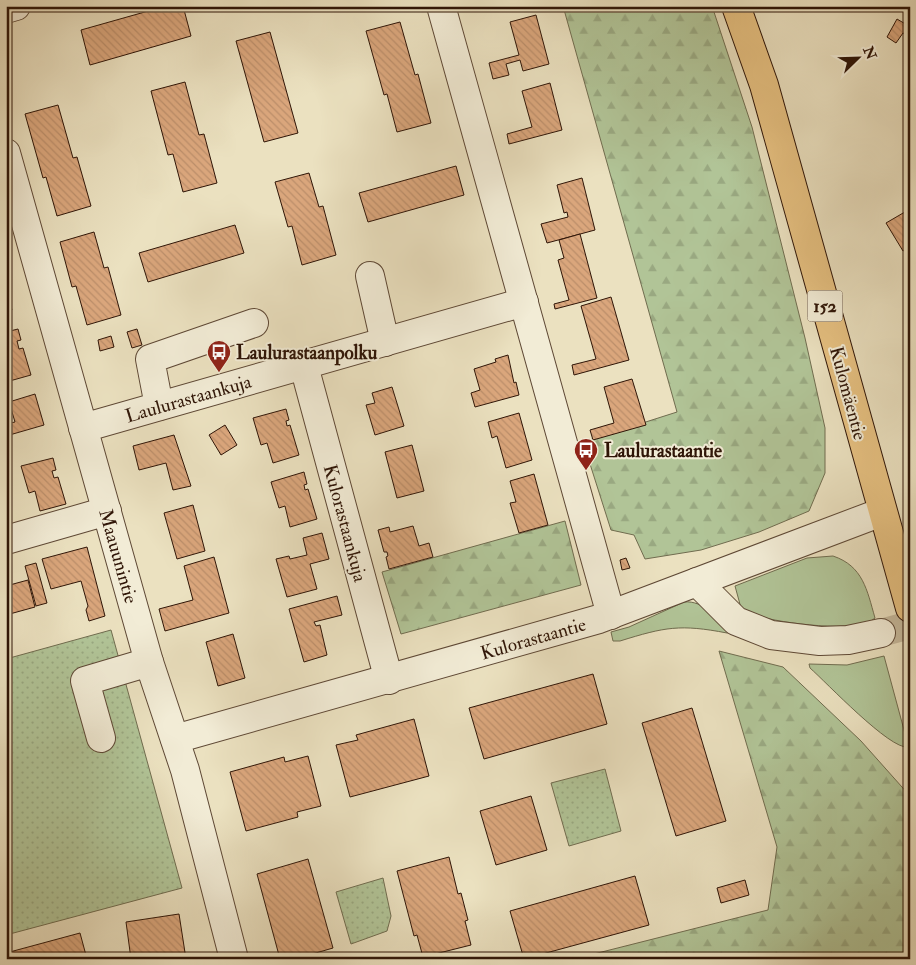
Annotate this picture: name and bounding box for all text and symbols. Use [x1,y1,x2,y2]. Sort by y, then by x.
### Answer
north arrow [834,32,884,82]
text: N [859,43,880,63]
road number: 152 [808,290,842,322]
bus stop icon: Laulurastaanpolku [206,339,232,373]
place label: Laulurastaanpolku [236,341,377,366]
street label: Kulomäentie [824,344,872,443]
street label: Laulurastaankuja [122,369,254,428]
bus stop icon: Laulurastaantie [573,437,599,471]
place label: Laulurastaantie [604,439,722,463]
street label: Kulorastaankuja [318,462,372,585]
street label: Maauunintie [93,506,143,606]
street label: Kulorastaantie [478,612,589,665]

